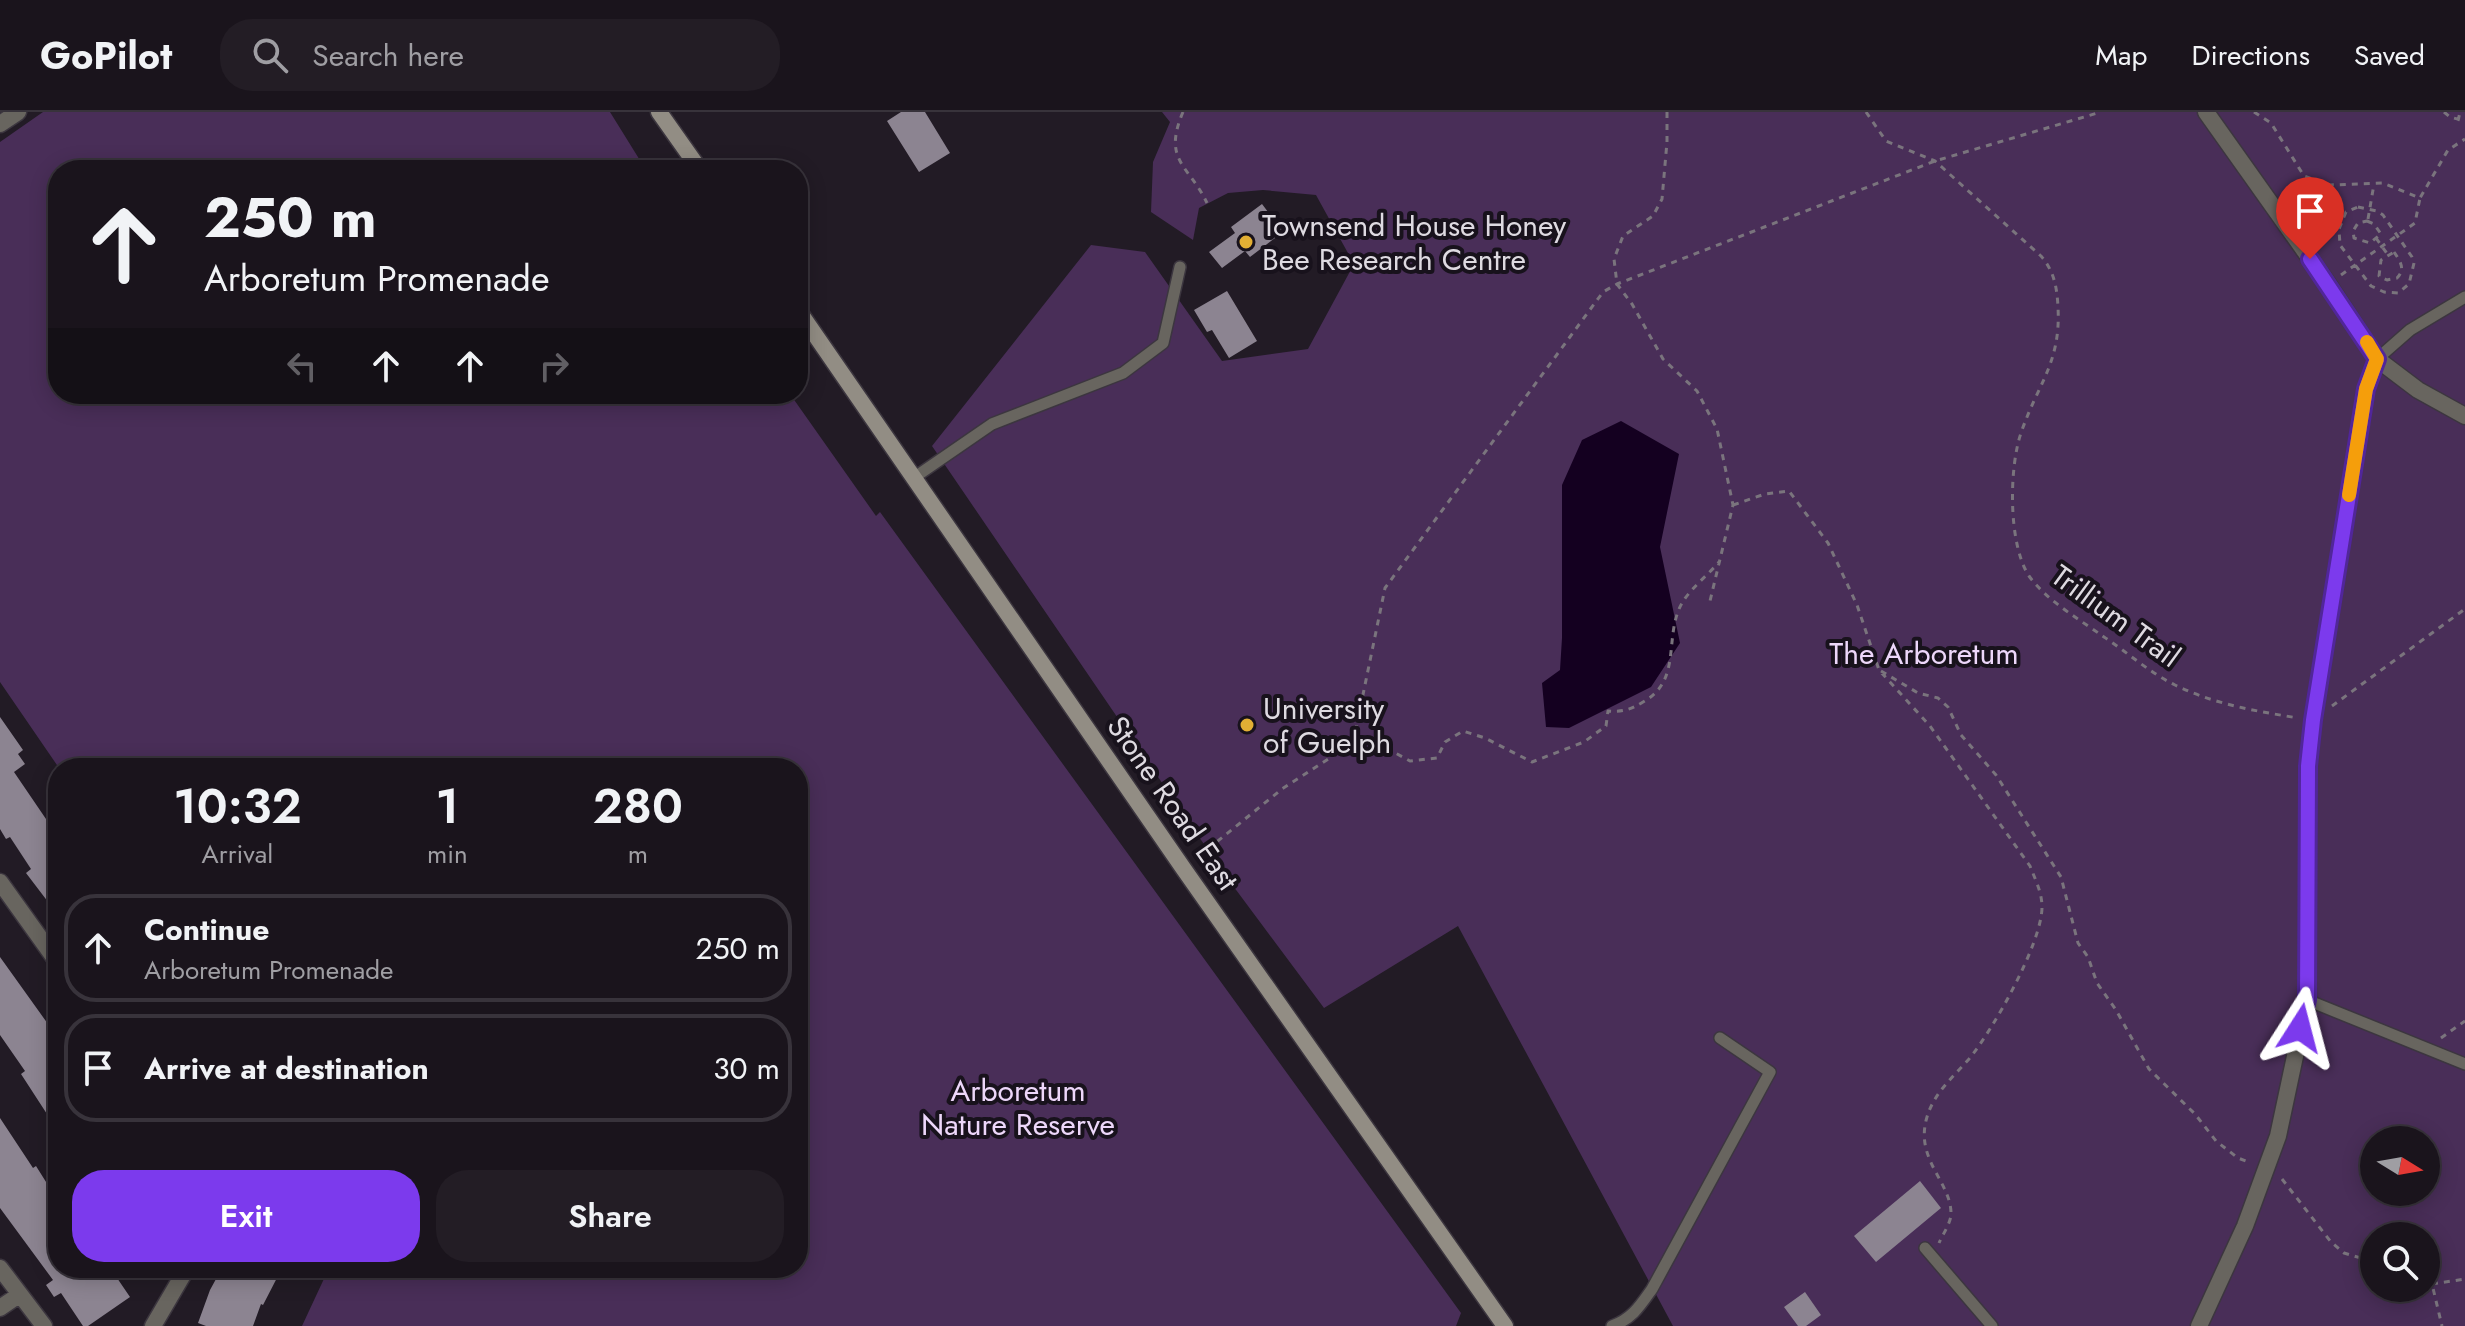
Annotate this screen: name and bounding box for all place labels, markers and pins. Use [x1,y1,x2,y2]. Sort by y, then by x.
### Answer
pin [2276,177,2344,259]
place label: Townsend House Honey Bee Research Centre [1262,204,1567,281]
marker: Townsend House Honey Bee Research Centre [1237,233,1255,251]
place label: University of Guelph [1263,687,1391,764]
marker: University of Guelph [1238,716,1256,734]

